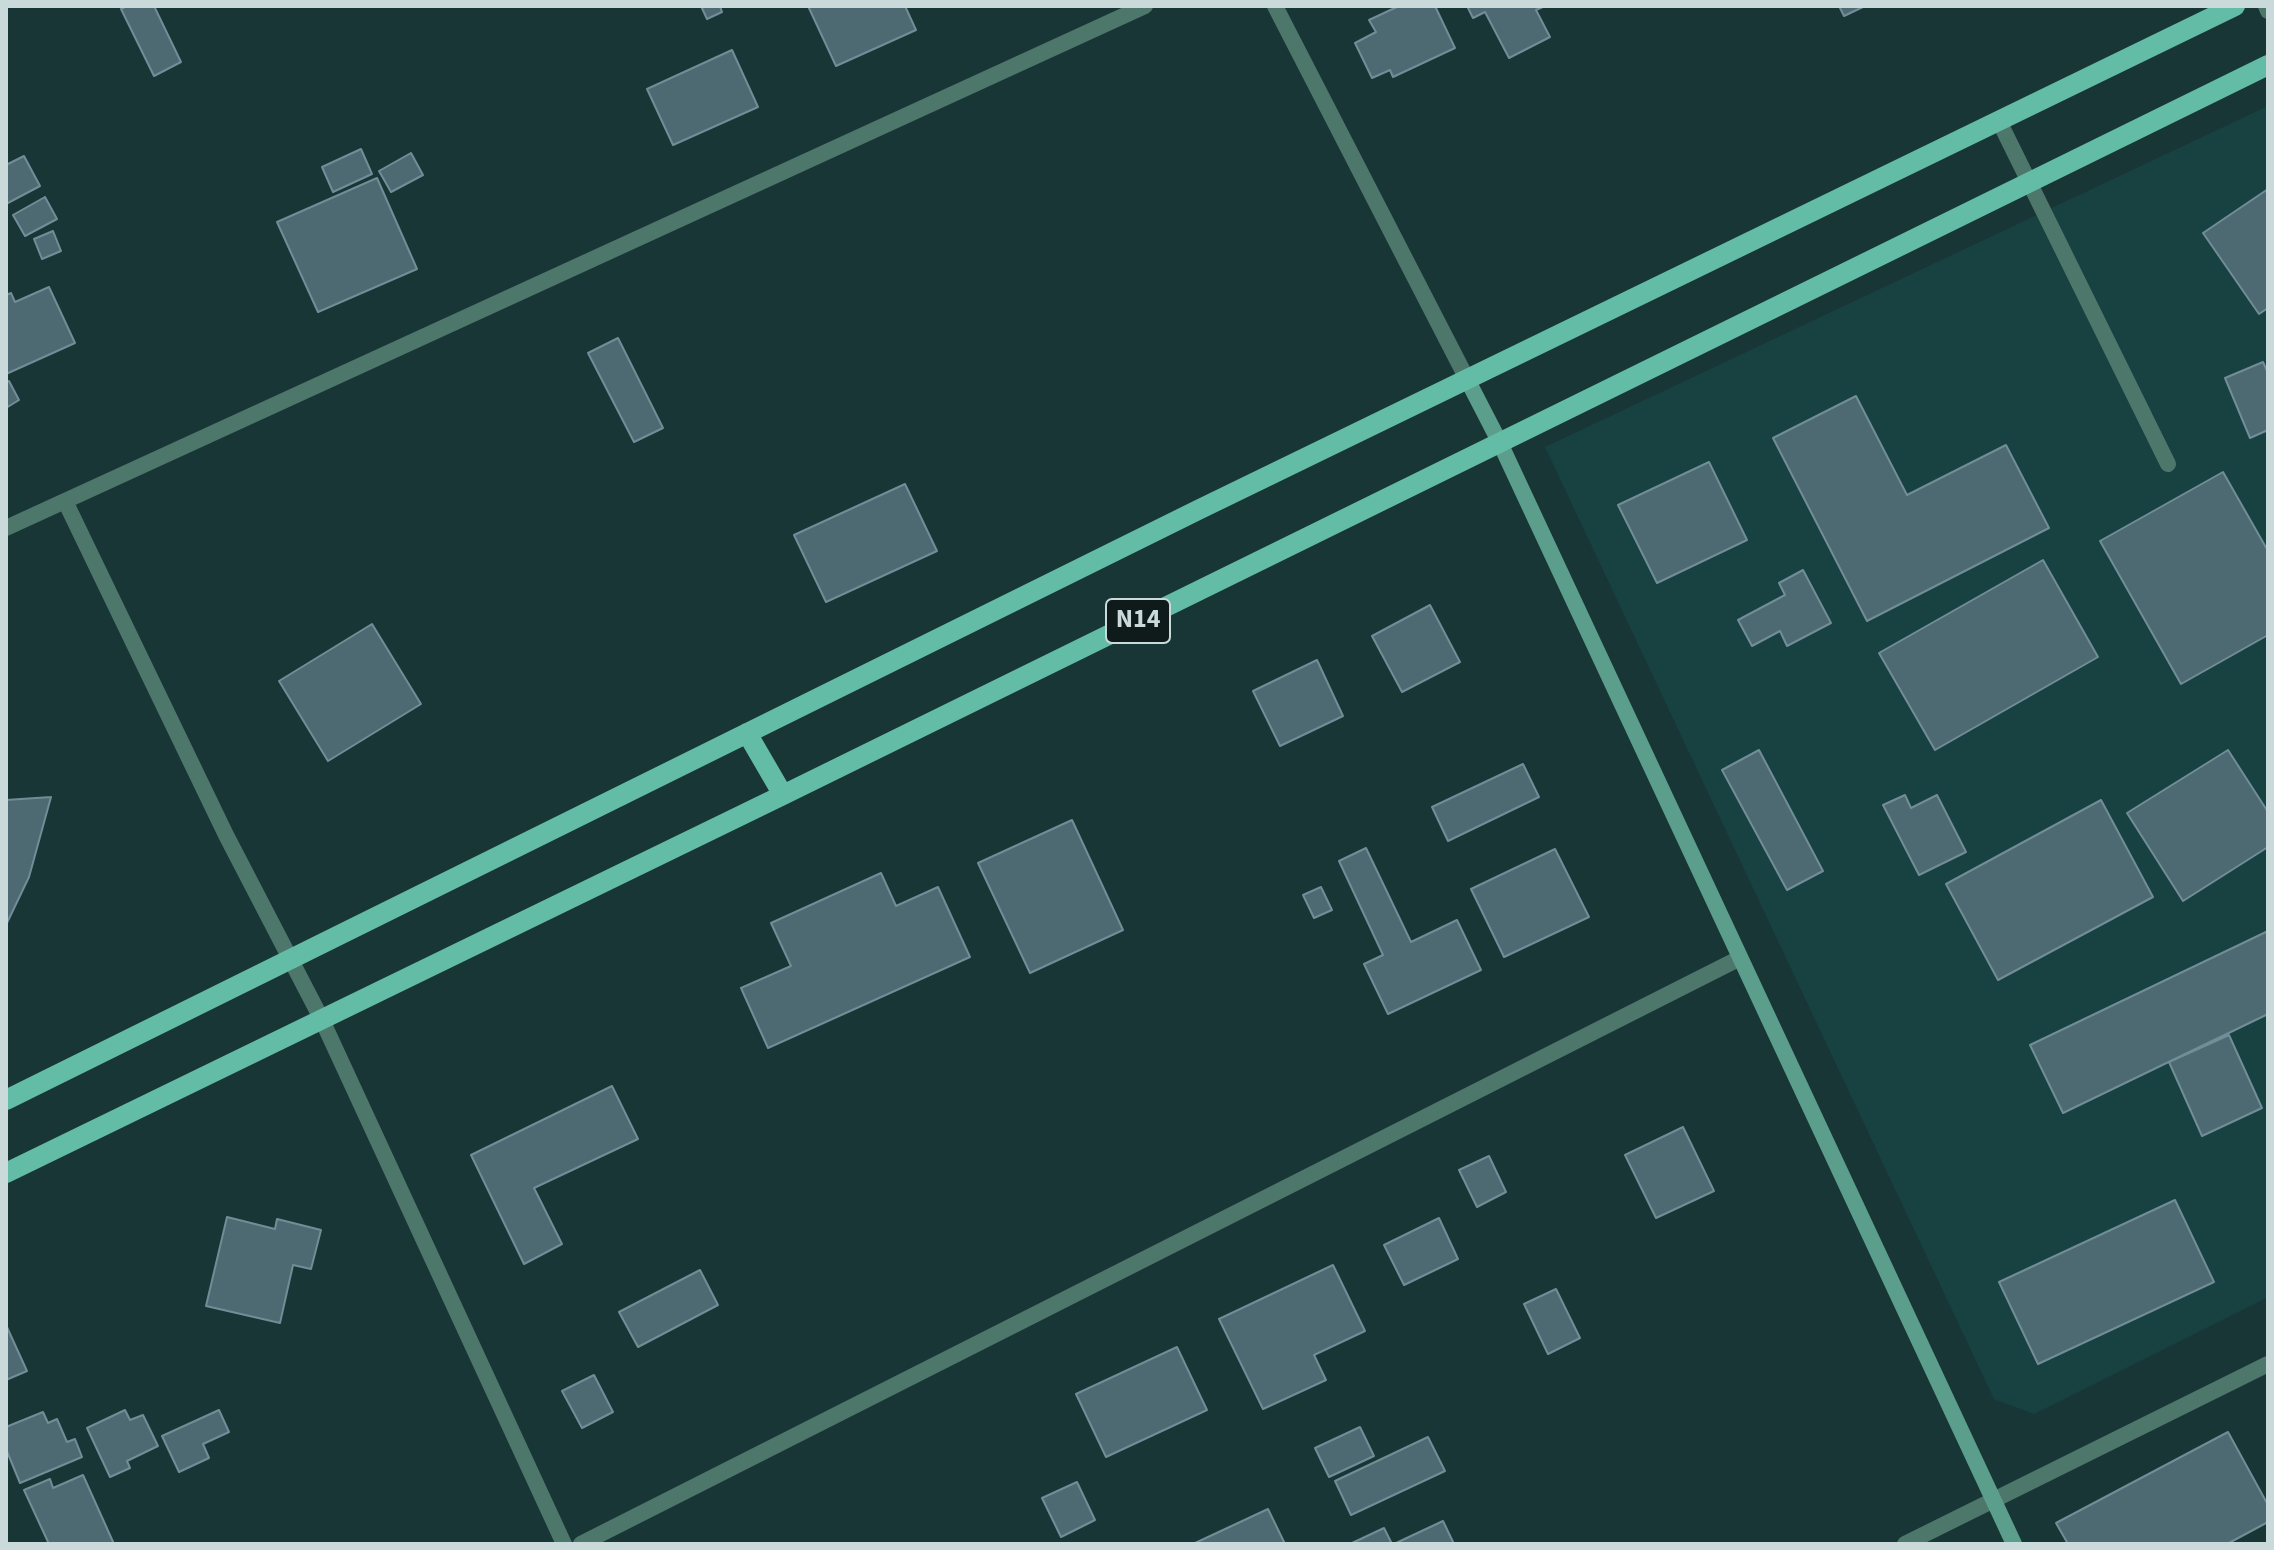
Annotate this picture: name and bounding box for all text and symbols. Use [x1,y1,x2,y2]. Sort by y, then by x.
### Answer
road number: N14 [1106,599,1170,643]

